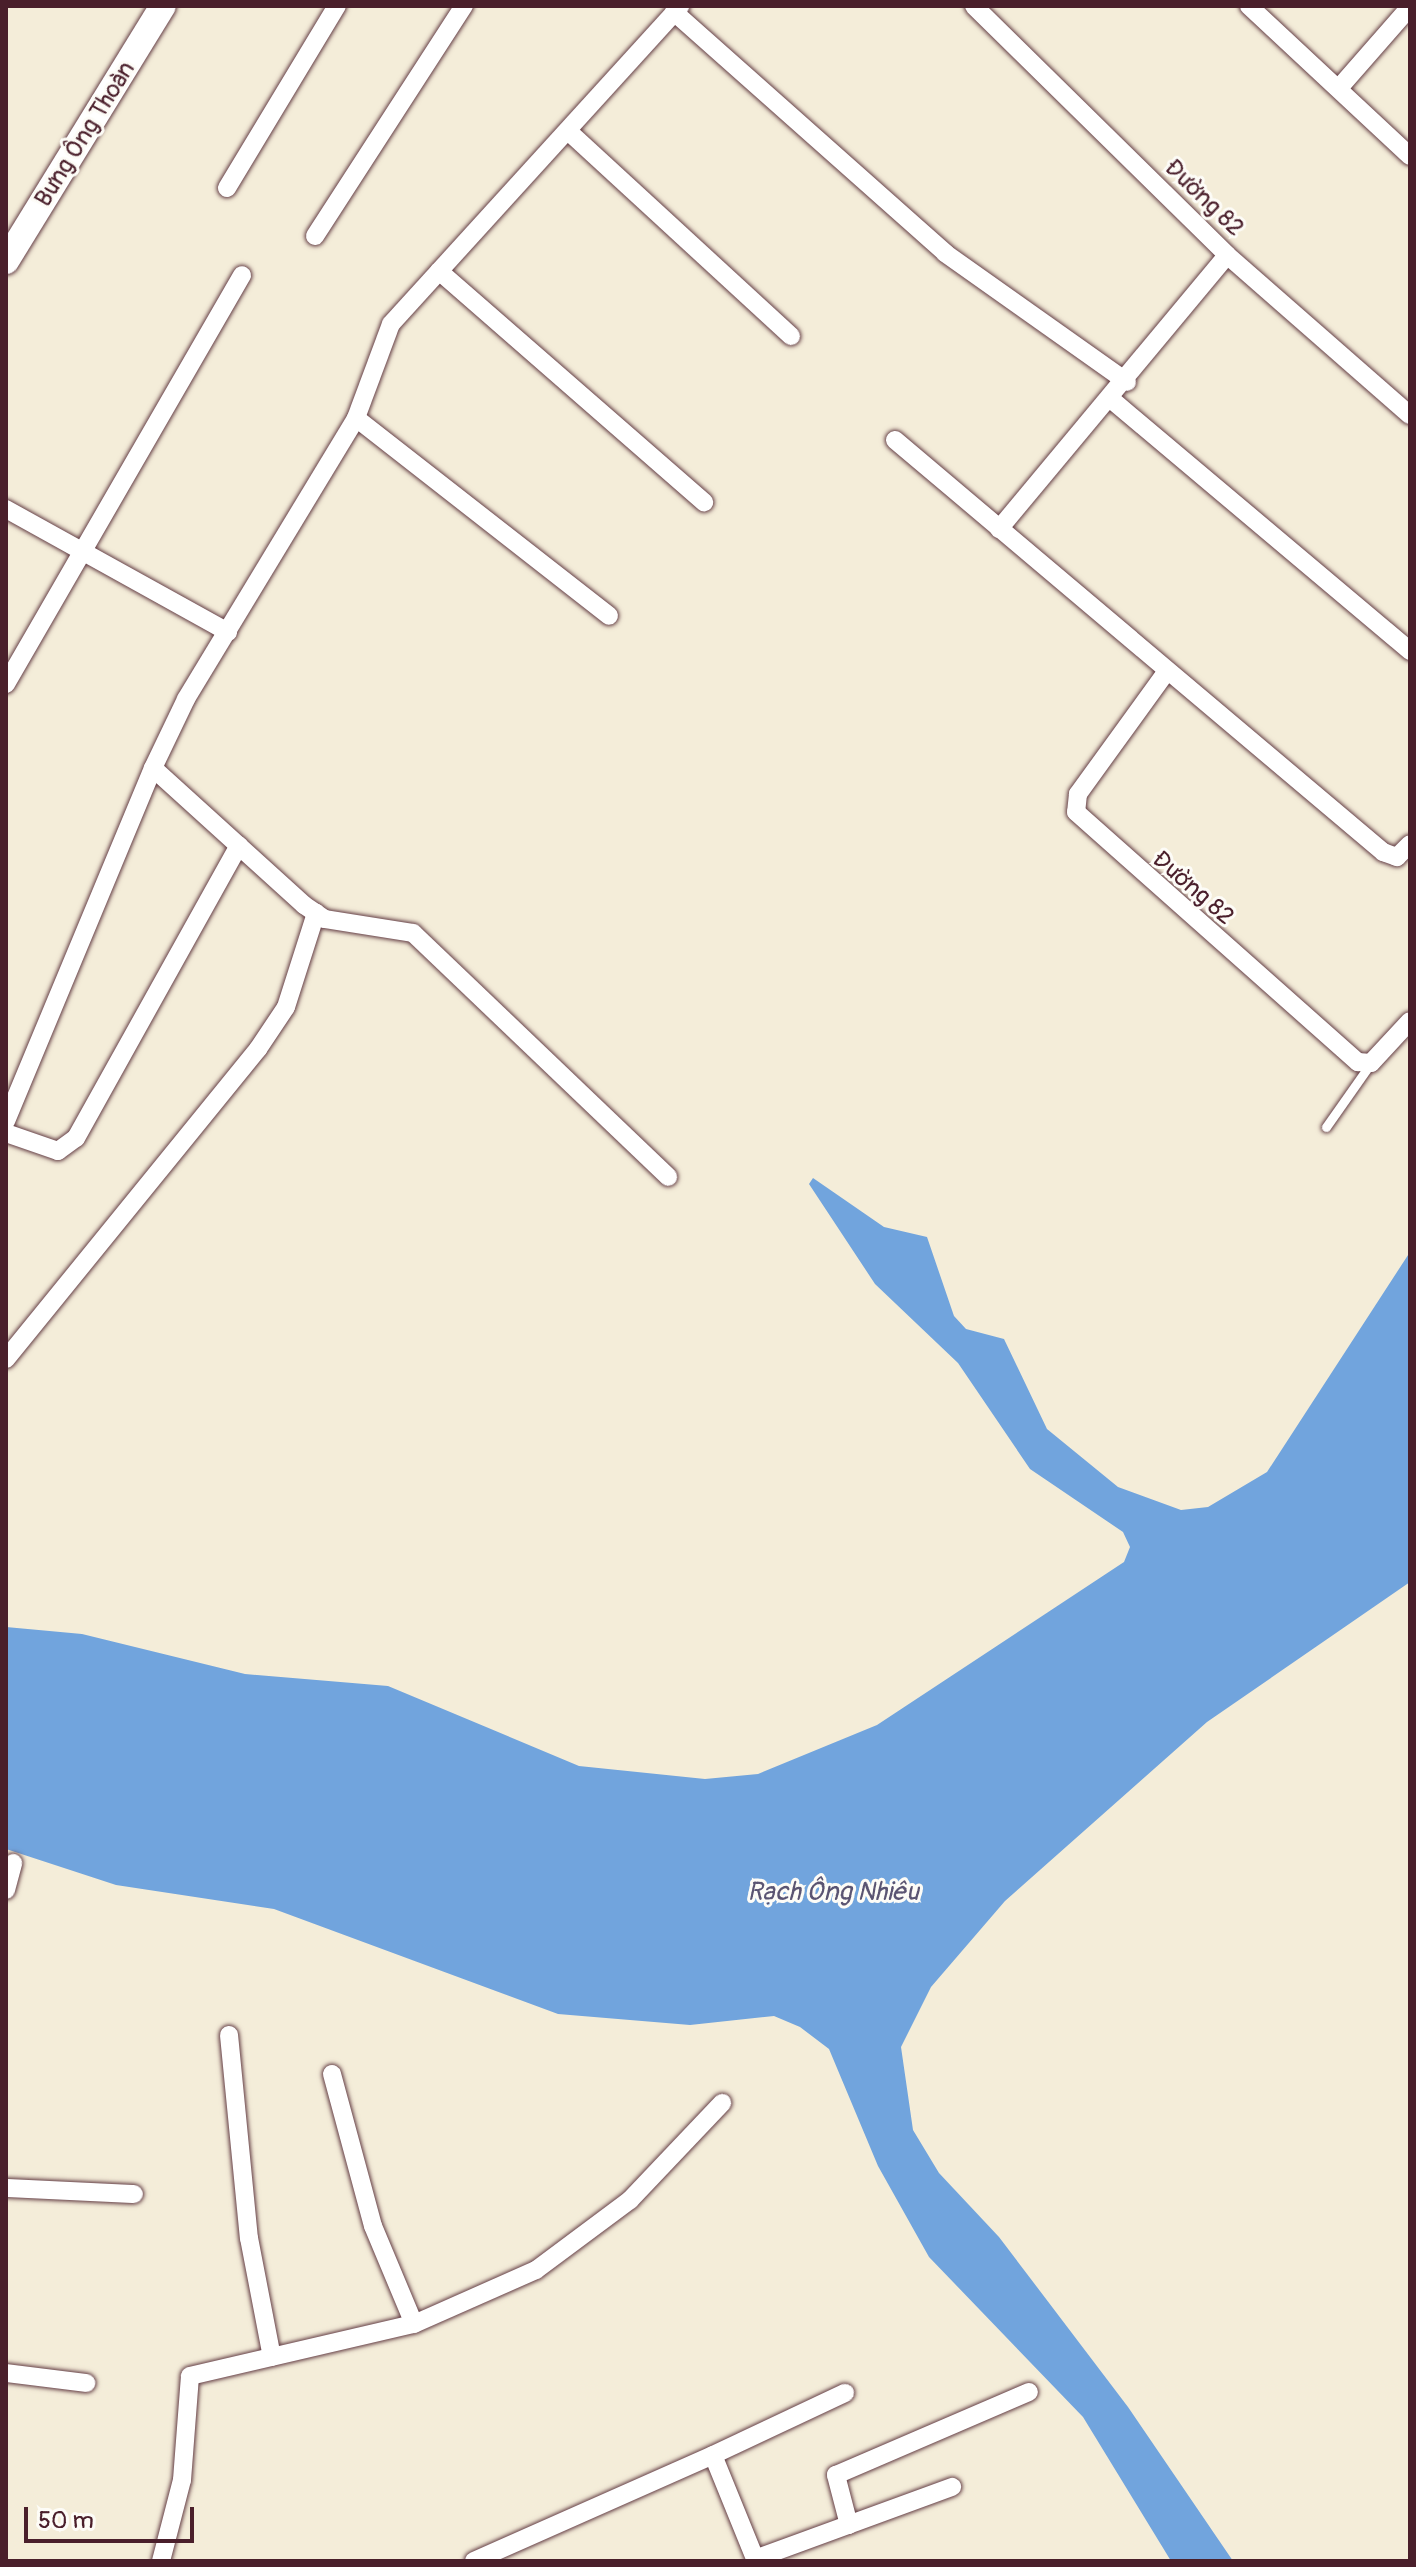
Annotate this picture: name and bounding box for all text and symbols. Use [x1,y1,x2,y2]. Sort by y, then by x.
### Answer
street label: Bưng Ông Thoàn [29,56,141,212]
street label: Đường 82 [1159,153,1249,243]
street label: Đường 82 [1146,845,1240,931]
water label: Rạch Ông Nhiêu [747,1877,919,1909]
scale bar [28,2491,198,2541]
text: 50 m [38,2506,94,2535]

